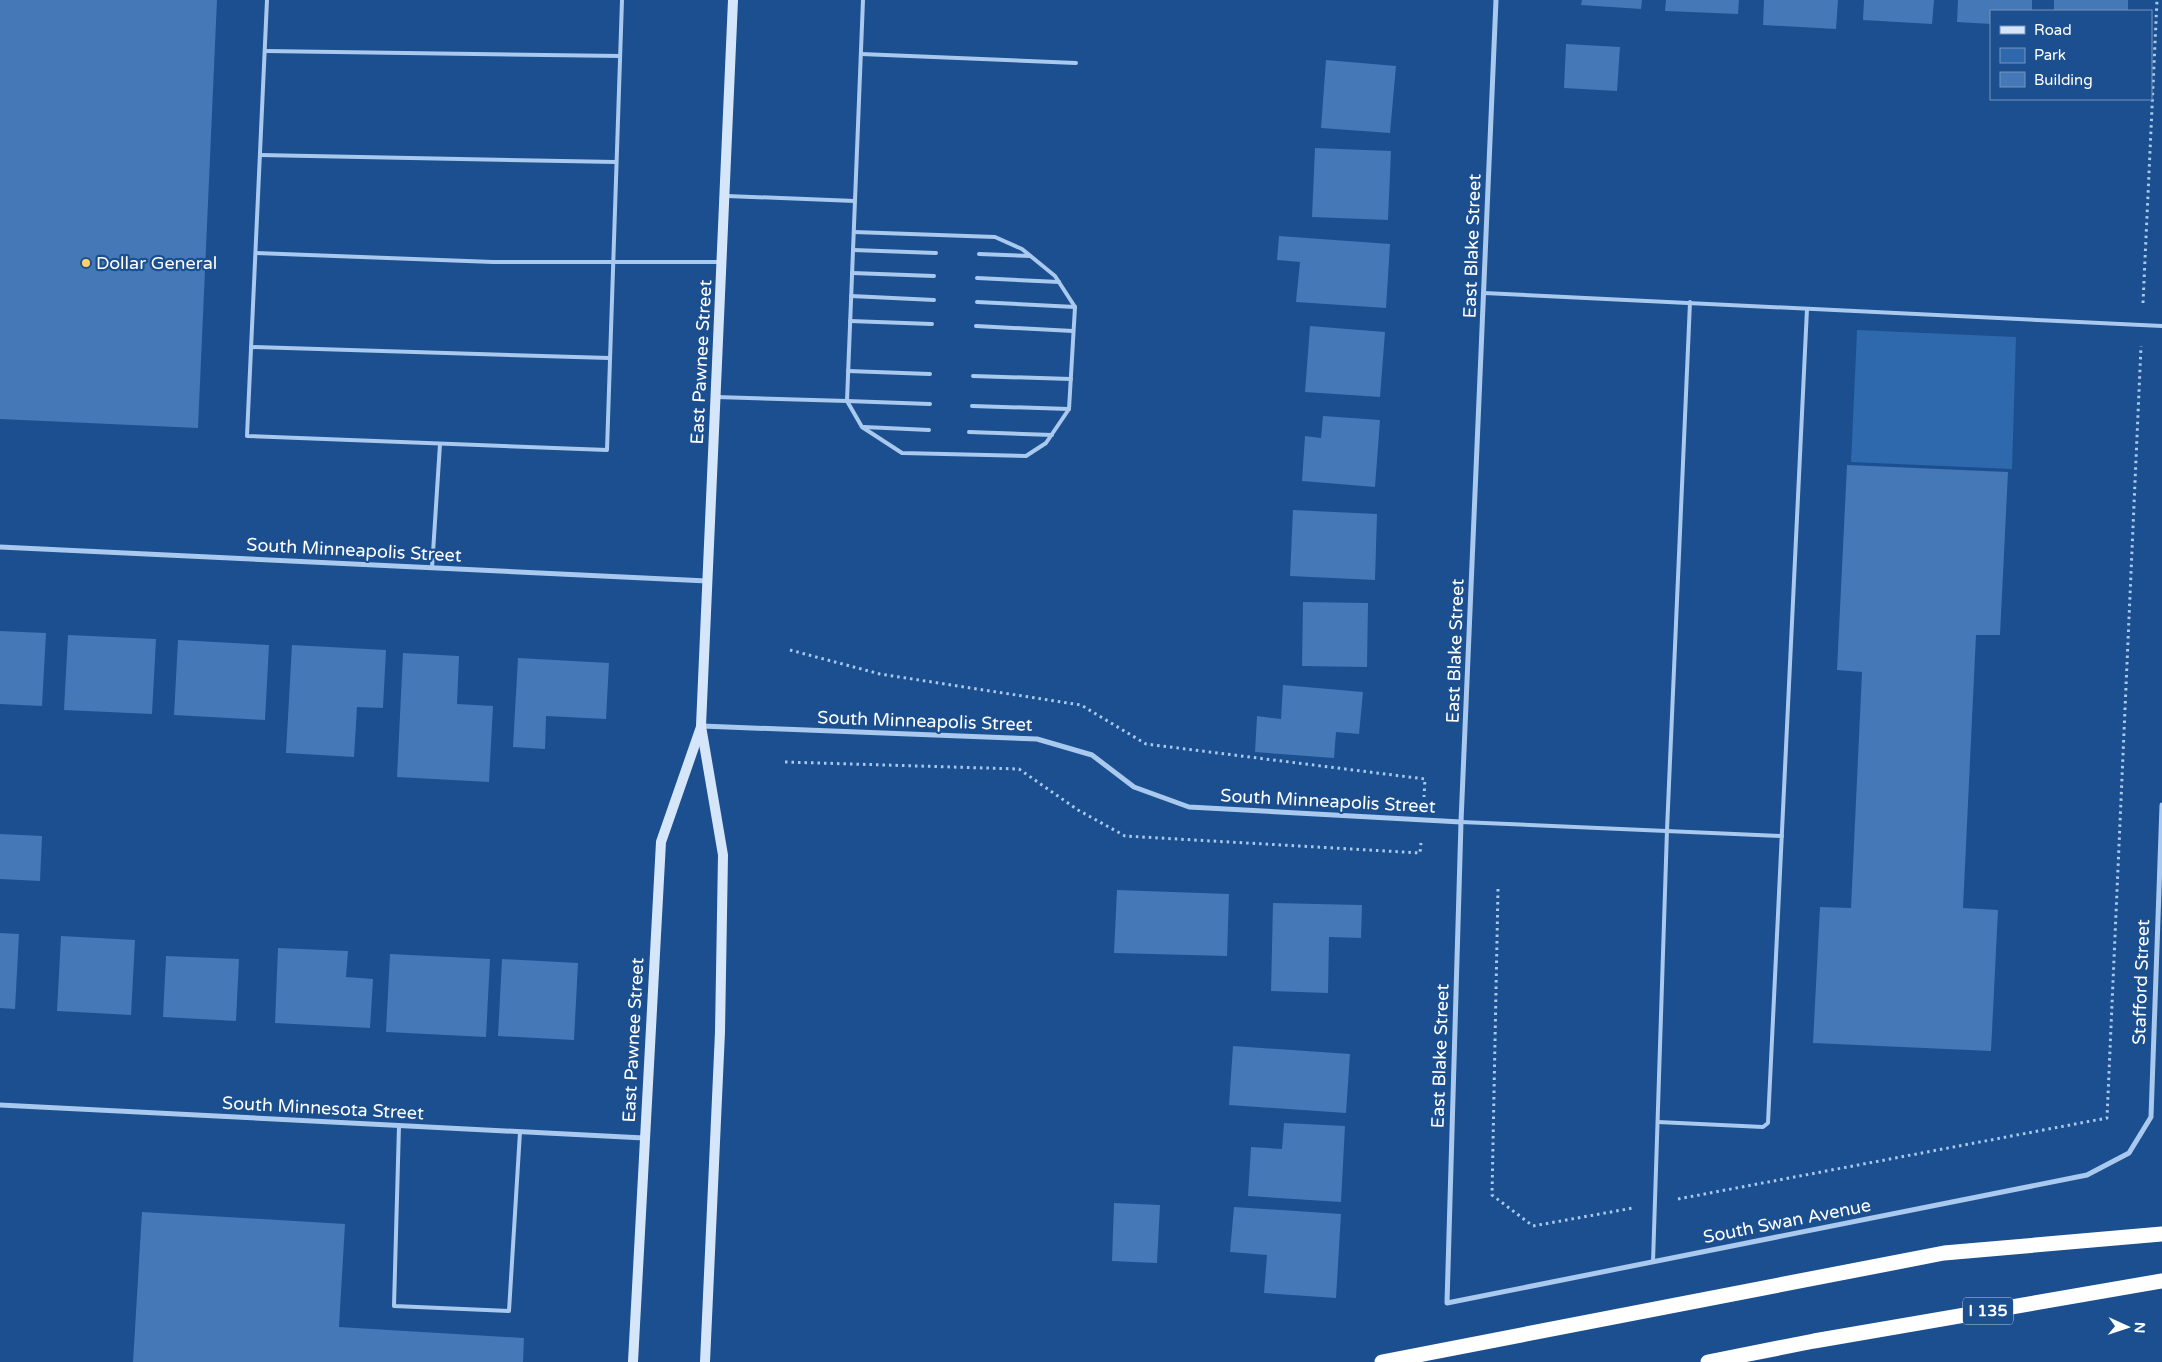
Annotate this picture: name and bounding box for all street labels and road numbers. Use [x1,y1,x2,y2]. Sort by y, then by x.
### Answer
street label: East Blake Street [1458,173,1486,319]
street label: East Pawnee Street [686,279,716,445]
street label: South Minneapolis Street [246,533,462,567]
street label: East Blake Street [1441,578,1469,724]
street label: South Minneapolis Street [817,706,1033,736]
street label: South Minneapolis Street [1220,784,1436,818]
street label: Stafford Street [2128,919,2154,1045]
street label: East Pawnee Street [618,957,648,1123]
street label: East Blake Street [1426,983,1454,1129]
street label: South Minnesota Street [222,1092,425,1124]
street label: South Swan Avenue [1701,1194,1873,1248]
road number: I 135 [1963,1298,2013,1324]

